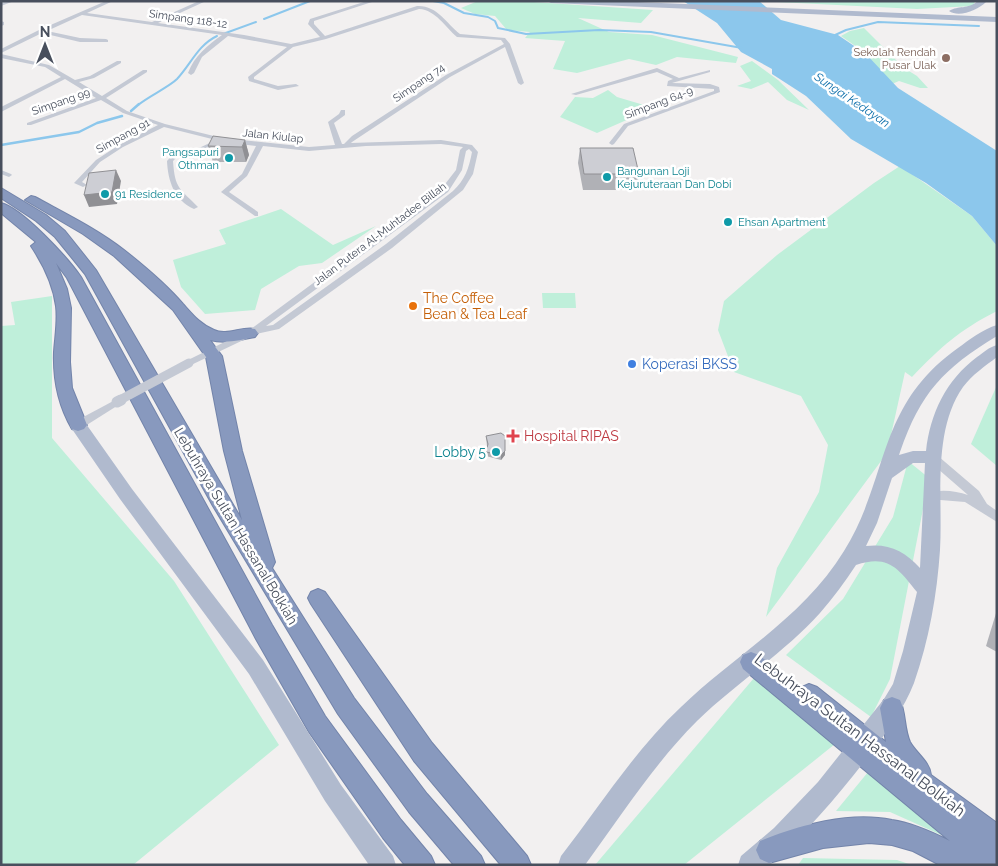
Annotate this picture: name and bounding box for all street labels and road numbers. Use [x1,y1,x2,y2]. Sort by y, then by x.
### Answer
street label: Simpang 118-12 [148,7,228,31]
street label: Simpang 74 [391,61,447,105]
street label: Simpang 64-9 [623,84,695,122]
street label: Simpang 99 [30,86,92,118]
street label: Simpang 91 [94,116,152,156]
street label: Jalan Kiulap [242,126,304,146]
street label: Jalan Putera Al-Muhtadee Billah [311,180,449,288]
street label: Lebuhraya Sultan Hassanal Bolkiah [171,425,301,627]
street label: Lebuhraya Sultan Hassanal Bolkiah [751,650,969,820]

